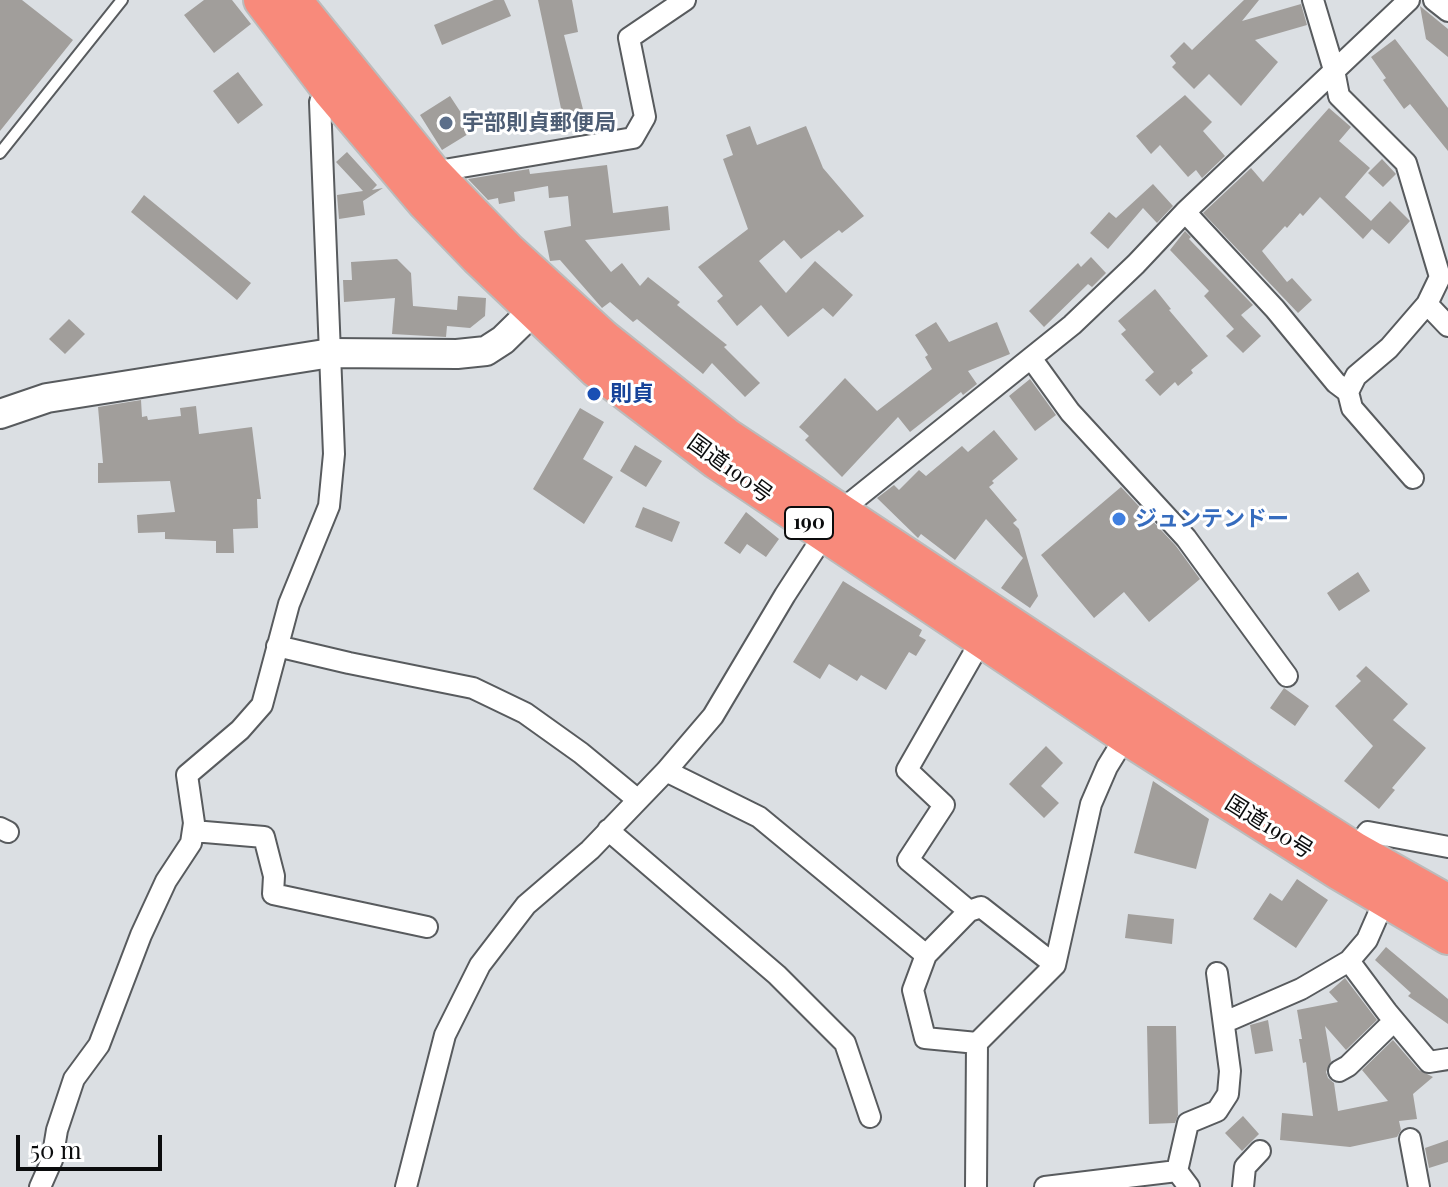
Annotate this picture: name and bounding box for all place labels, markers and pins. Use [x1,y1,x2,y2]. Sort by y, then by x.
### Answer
place label: 宇部則貞郵便局 [462,110,616,136]
marker: 宇部則貞郵便局 [437,114,455,132]
place label: 則貞 [610,381,654,407]
marker: 則貞 [585,385,603,403]
place label: ジュンテンドー [1135,506,1289,532]
marker: ジュンテンドー [1110,510,1128,528]

